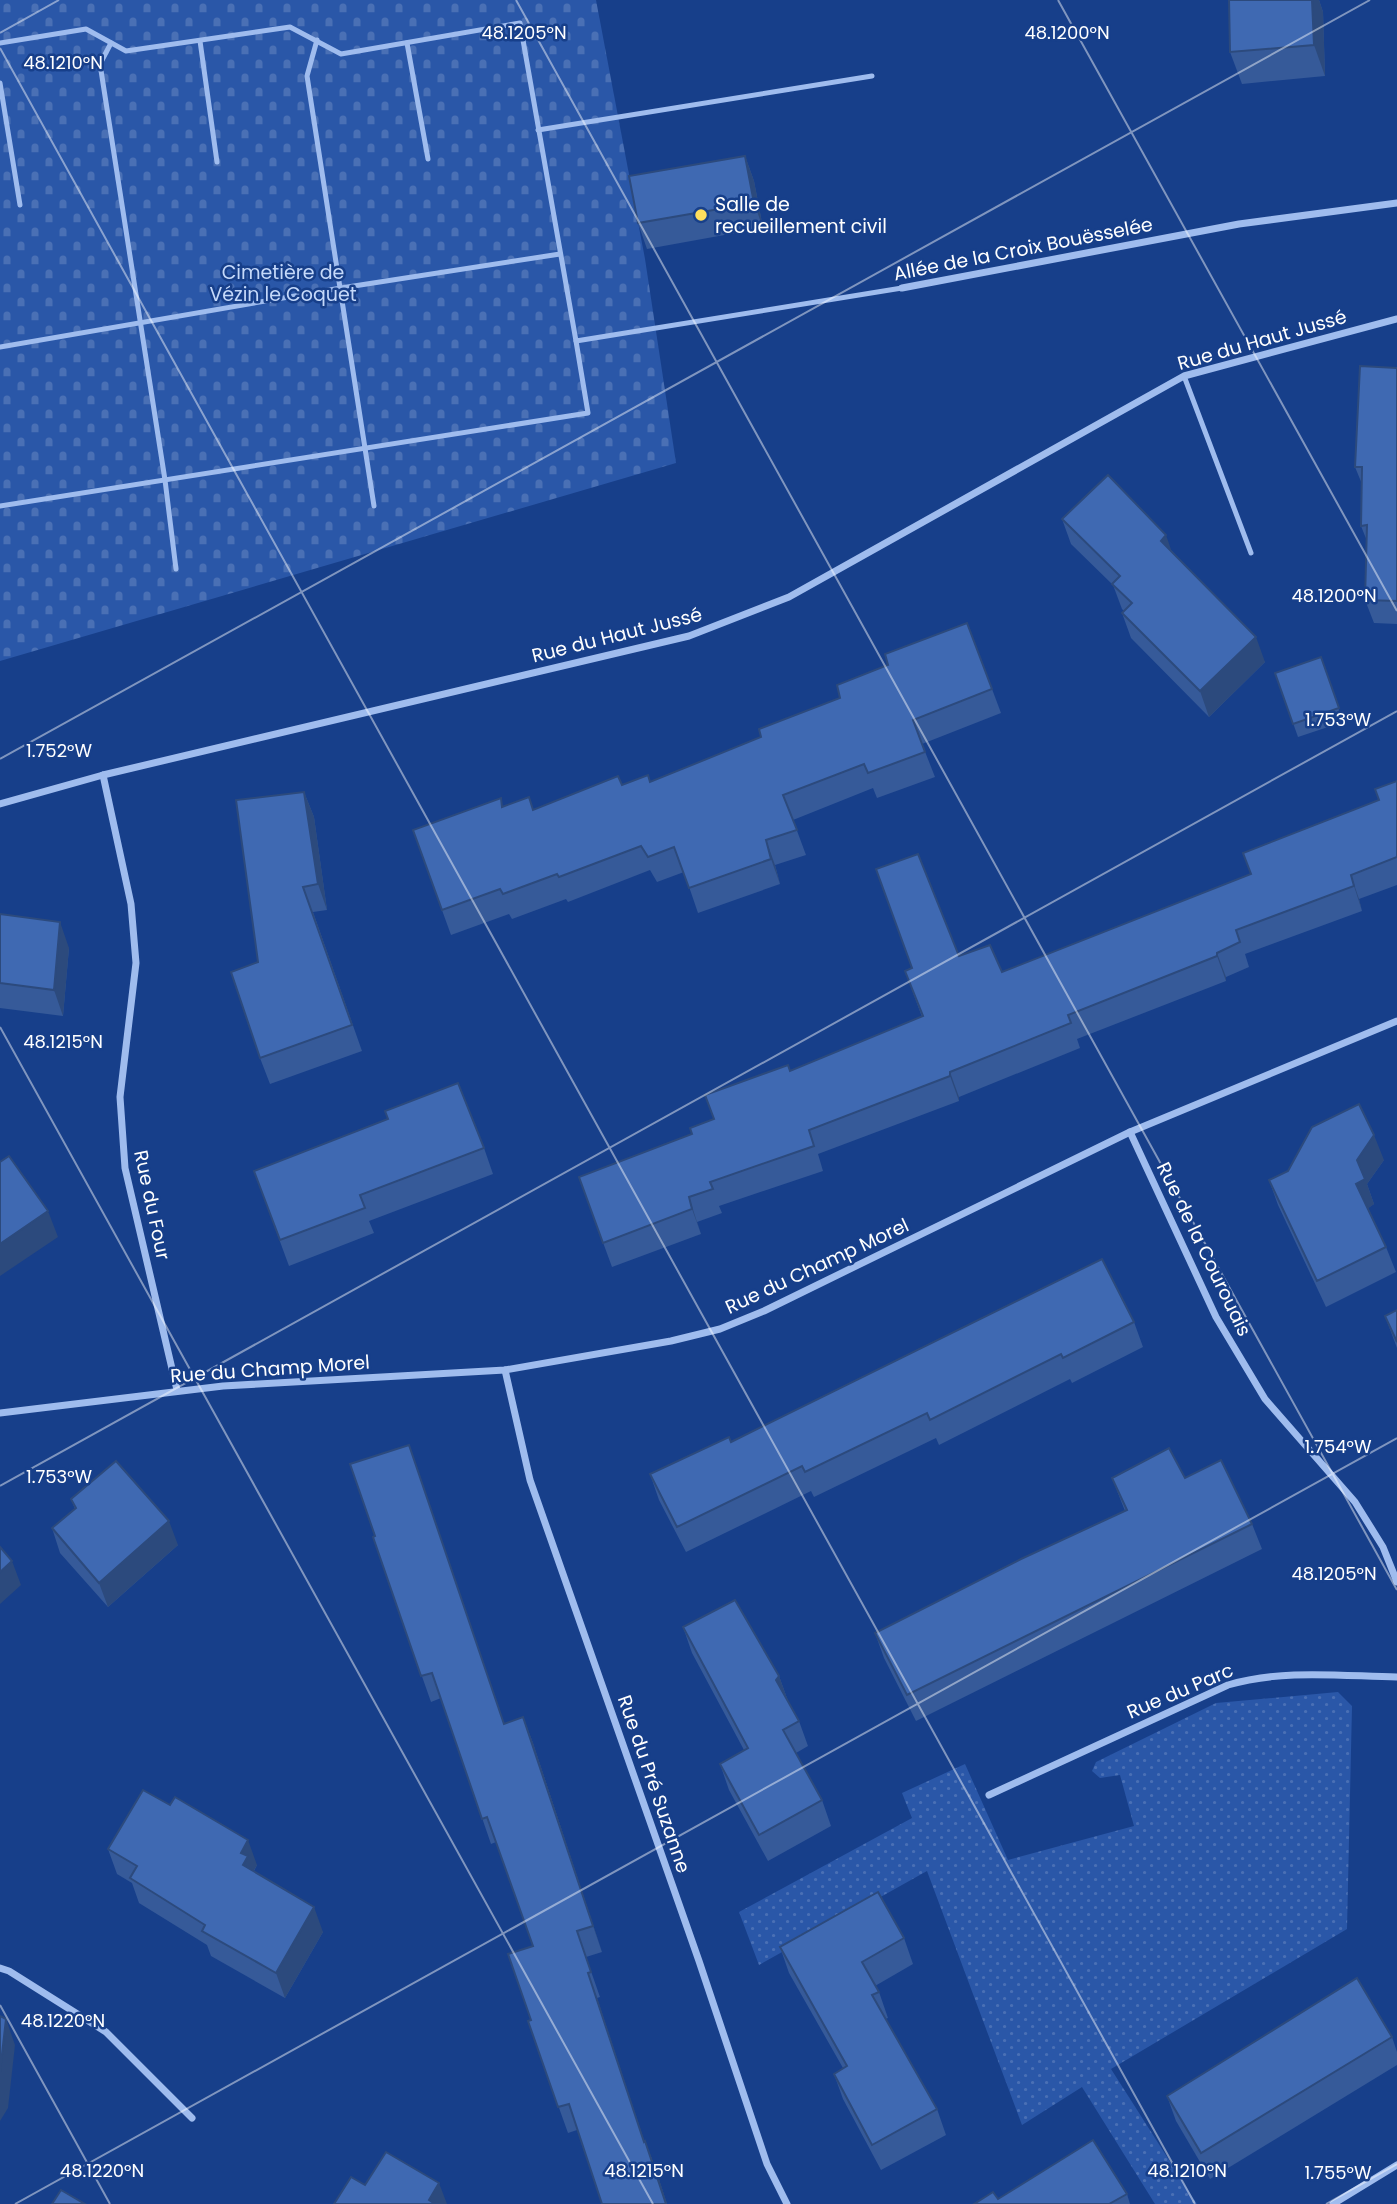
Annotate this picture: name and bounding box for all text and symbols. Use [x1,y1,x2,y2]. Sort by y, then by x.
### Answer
text: 48.1205°N [481,20,567,45]
text: 48.1200°N [1024,20,1110,45]
text: 48.1210°N [23,50,103,75]
place label: Salle de recueillement civil [715,191,887,240]
marker: Salle de recueillement civil [693,207,709,223]
street label: Allée de la Croix Bouësselée [891,211,1155,287]
park label: Cimetière de Vézin le Coquet [209,259,357,308]
street label: Rue du Haut Jussé [1174,303,1350,377]
text: 48.1200°N [1291,583,1377,608]
street label: Rue du Haut Jussé [529,601,705,669]
text: 1.753°W [1305,707,1372,732]
text: 1.752°W [26,738,92,763]
text: 48.1215°N [23,1029,103,1054]
street label: Rue du Four [127,1148,177,1262]
street label: Rue de la Courouais [1150,1157,1258,1341]
street label: Rue du Champ Morel [721,1212,913,1320]
street label: Rue du Champ Morel [169,1349,371,1389]
text: 1.754°W [1305,1434,1372,1459]
text: 1.753°W [26,1464,93,1489]
text: 48.1205°N [1291,1561,1377,1586]
street label: Rue du Parc [1123,1656,1237,1726]
street label: Rue du Pré Suzanne [611,1691,697,1877]
text: 48.1220°N [21,2008,105,2033]
text: 48.1220°N [60,2158,144,2183]
text: 48.1215°N [604,2158,684,2183]
text: 48.1210°N [1147,2158,1227,2183]
text: 1.755°W [1305,2160,1372,2185]

